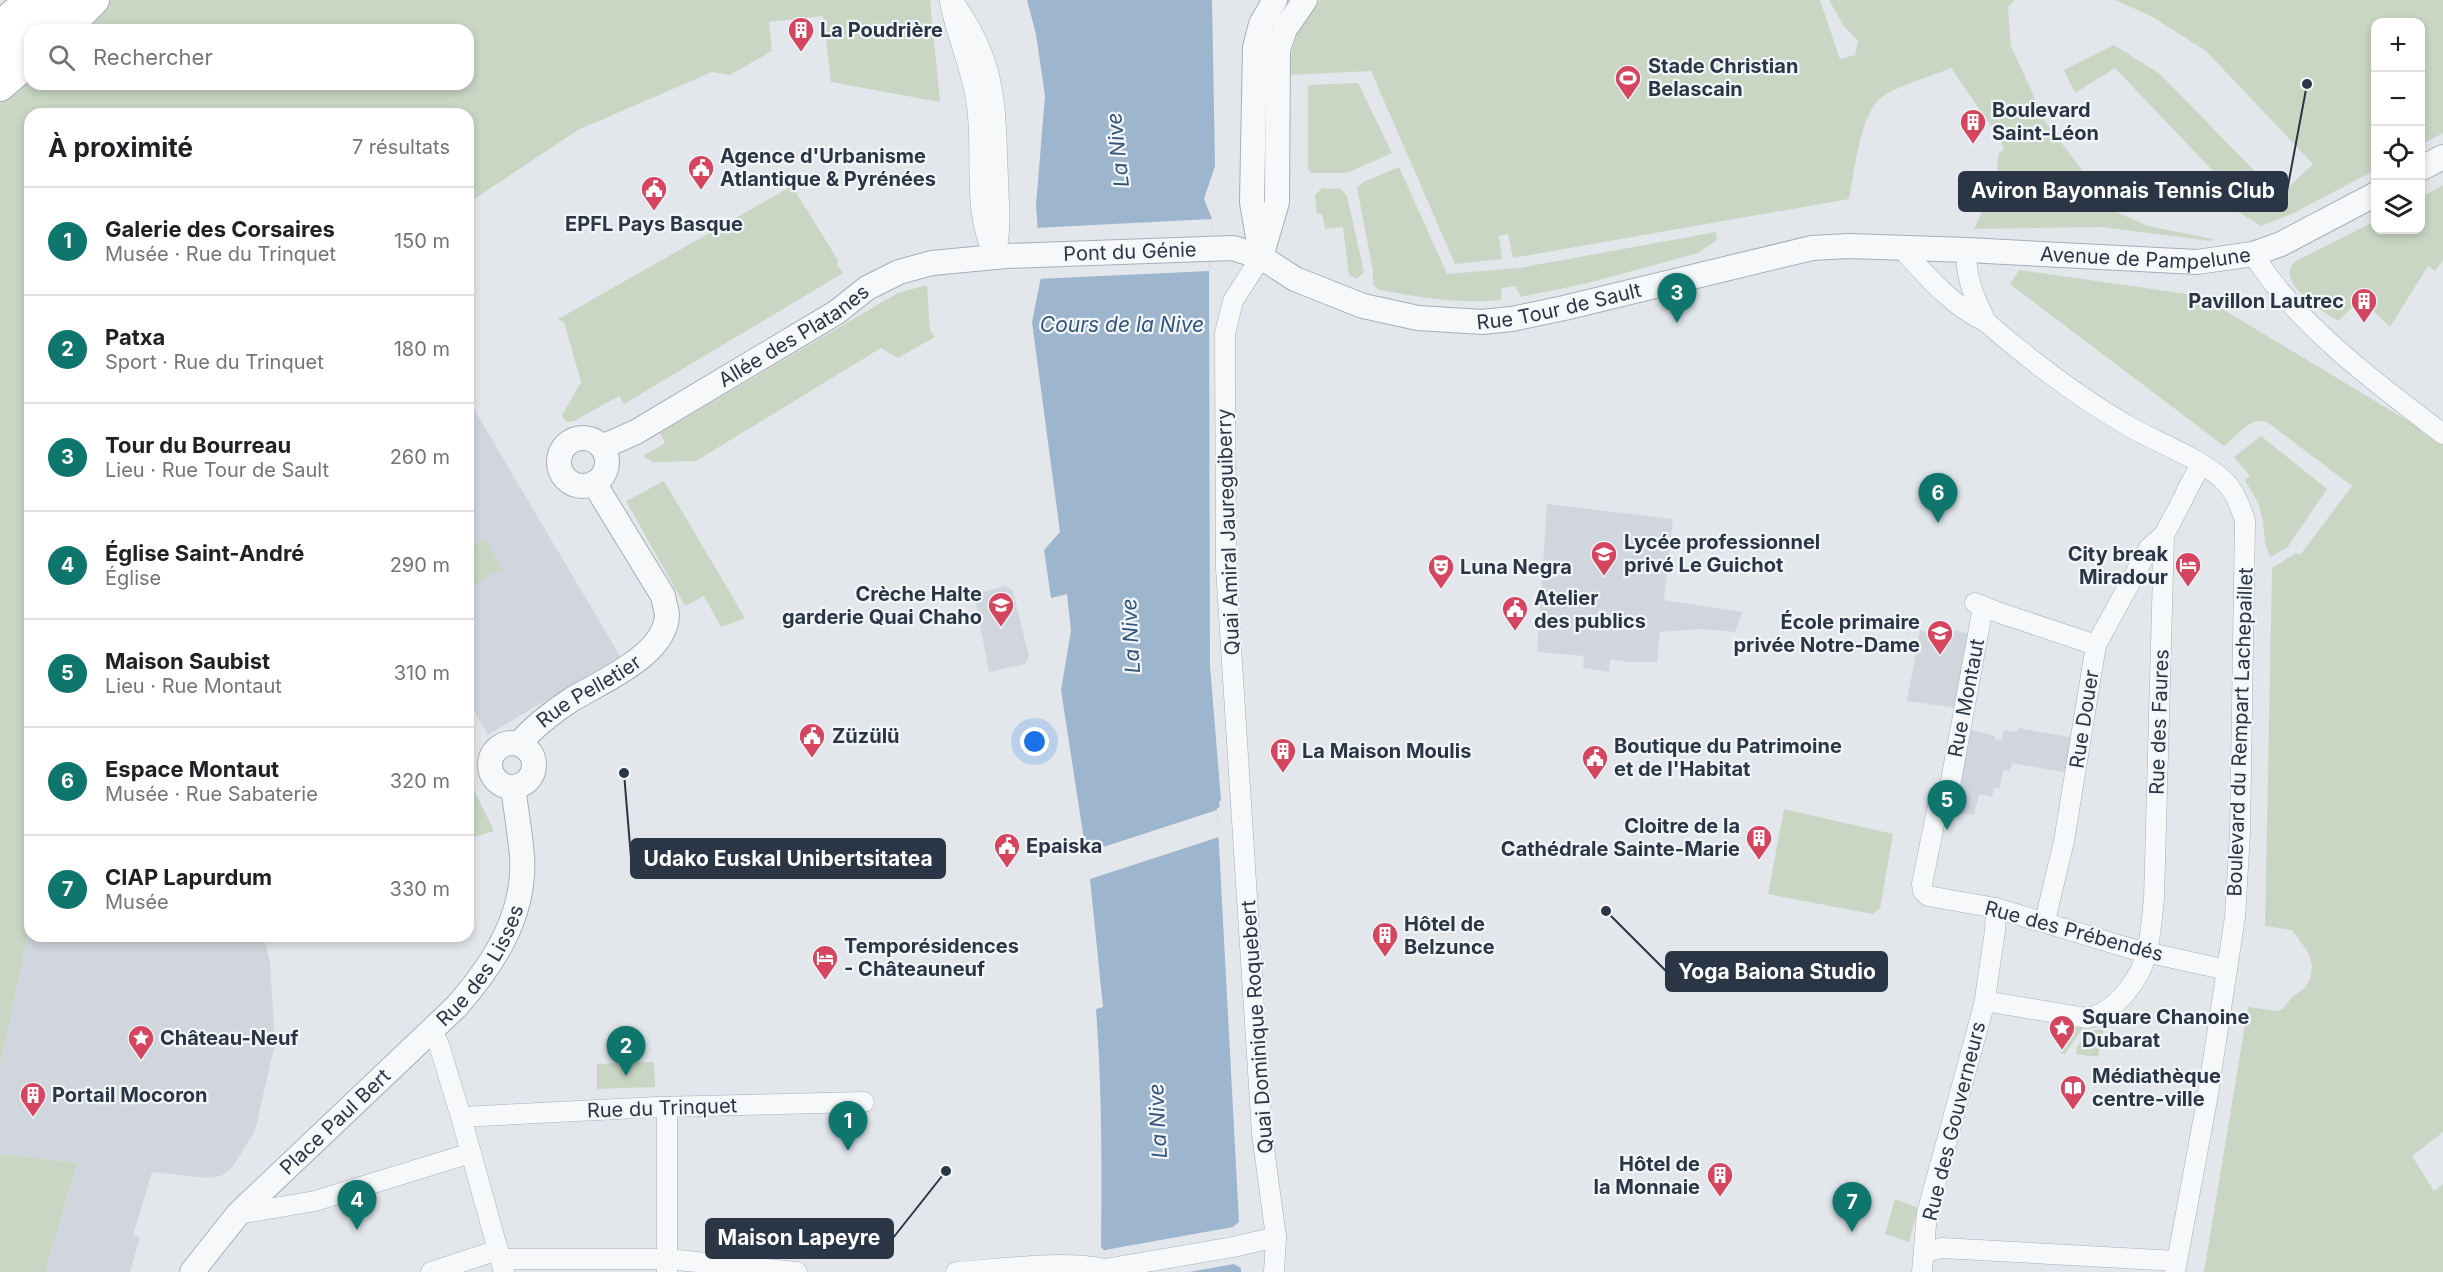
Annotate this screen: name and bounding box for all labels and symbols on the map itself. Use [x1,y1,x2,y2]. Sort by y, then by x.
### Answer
building icon: La Poudrière [786,15,816,53]
place label: La Poudrière [820,18,943,42]
place label: Stade Christian Belascain [1648,54,1798,101]
sports icon: Stade Christian Belascain [1613,63,1643,101]
place label: Boulevard Saint-Léon [1992,98,2099,145]
building icon: Boulevard Saint-Léon [1958,107,1988,145]
water label: La Nive [1101,111,1134,189]
place label: Agence d'Urbanisme Atlantique & Pyrénées [720,144,936,191]
public building icon: Agence d'Urbanisme Atlantique & Pyrénées [686,153,716,191]
callout: Aviron Bayonnais Tennis Club [1959,172,2287,211]
public building icon: EPFL Pays Basque [639,174,669,212]
text: Aviron Bayonnais Tennis Club [1971,178,2275,203]
place label: EPFL Pays Basque [565,212,743,236]
street label: Pont du Génie [1063,237,1197,266]
street label: Avenue de Pampelune [2040,242,2252,274]
pin: 3 [1658,274,1696,323]
street label: Rue Tour de Sault [1475,278,1644,334]
street label: Allée des Platanes [714,279,874,392]
building icon: Pavillon Lautrec [2349,286,2379,324]
place label: Pavillon Lautrec [2188,289,2344,313]
water label: Cours de la Nive [1040,312,1204,337]
street label: Quai Amiral Jaureguiberry [1212,408,1244,656]
pin: 6 [1918,474,1958,523]
place label: Lycée professionnel privé Le Guichot [1624,530,1820,577]
school or university icon: Lycée professionnel privé Le Guichot [1589,539,1619,577]
place label: City break Miradour [2068,542,2168,589]
hotel icon: City break Miradour [2173,550,2203,588]
theatre icon: Luna Negra [1426,552,1456,590]
place label: Luna Negra [1460,555,1572,579]
street label: Boulevard du Rempart Lachepaillet [2222,566,2258,897]
place label: Crèche Halte garderie Quai Chaho [782,582,982,629]
place label: Atelier des publics [1534,586,1646,633]
school or university icon: Crèche Halte garderie Quai Chaho [986,590,1016,628]
public building icon: Atelier des publics [1500,594,1530,632]
water label: La Nive [1116,598,1145,674]
place label: École primaire privée Notre-Dame [1734,609,1920,657]
school or university icon: École primaire privée Notre-Dame [1925,618,1955,656]
street label: Rue Montaut [1943,636,1989,759]
street label: Rue Pelletier [532,649,646,733]
street label: Rue des Faures [2144,649,2174,795]
street label: Rue Douer [2064,668,2104,770]
public building icon: Züzülü [797,721,827,759]
place label: Züzülü [832,724,900,748]
your location [1020,727,1049,756]
place label: Boutique du Patrimoine et de l'Habitat [1614,734,1842,781]
building icon: La Maison Moulis [1268,736,1298,774]
place label: La Maison Moulis [1302,739,1471,763]
public building icon: Boutique du Patrimoine et de l'Habitat [1580,743,1610,781]
pin: 5 [1928,780,1966,830]
place label: Cloitre de la Cathédrale Sainte-Marie [1501,814,1740,861]
building icon: Cloitre de la Cathédrale Sainte-Marie [1744,823,1774,861]
public building icon: Epaiska [992,831,1022,869]
place label: Epaiska [1026,834,1102,858]
callout: Udako Euskal Unibertsitatea [631,839,945,878]
text: Udako Euskal Unibertsitatea [643,846,933,871]
street label: Rue des Prébendés [1982,896,2166,966]
street label: Quai Dominique Roquebert [1236,899,1278,1155]
street label: Rue des Lisses [431,902,528,1031]
place label: Hôtel de Belzunce [1404,912,1495,959]
building icon: Hôtel de Belzunce [1370,920,1400,958]
place label: Temporésidences - Châteauneuf [844,934,1019,981]
hotel icon: Temporésidences - Châteauneuf [810,943,840,981]
callout: Yoga Baiona Studio [1666,952,1887,991]
text: Yoga Baiona Studio [1678,959,1876,984]
place label: Square Chanoine Dubarat [2082,1005,2250,1052]
place icon: Square Chanoine Dubarat [2047,1013,2077,1051]
street label: Rue des Gouverneurs [1918,1019,1990,1223]
place icon: Château-Neuf [126,1023,156,1061]
place label: Château-Neuf [160,1026,298,1050]
pin: 2 [606,1026,646,1076]
street label: Place Paul Bert [275,1063,396,1180]
place label: Médiathèque centre-ville [2092,1064,2221,1111]
library icon: Médiathèque centre-ville [2058,1073,2088,1111]
building icon: Portail Mocoron [18,1080,48,1118]
place label: Portail Mocoron [52,1083,208,1107]
water label: La Nive [1143,1083,1172,1159]
street label: Rue du Trinquet [587,1093,738,1123]
pin: 1 [828,1102,868,1151]
place label: Hôtel de la Monnaie [1593,1152,1700,1199]
building icon: Hôtel de la Monnaie [1705,1160,1735,1198]
pin: 4 [338,1180,376,1230]
pin: 7 [1832,1182,1872,1232]
callout: Maison Lapeyre [706,1219,893,1258]
text: Maison Lapeyre [718,1225,880,1250]

